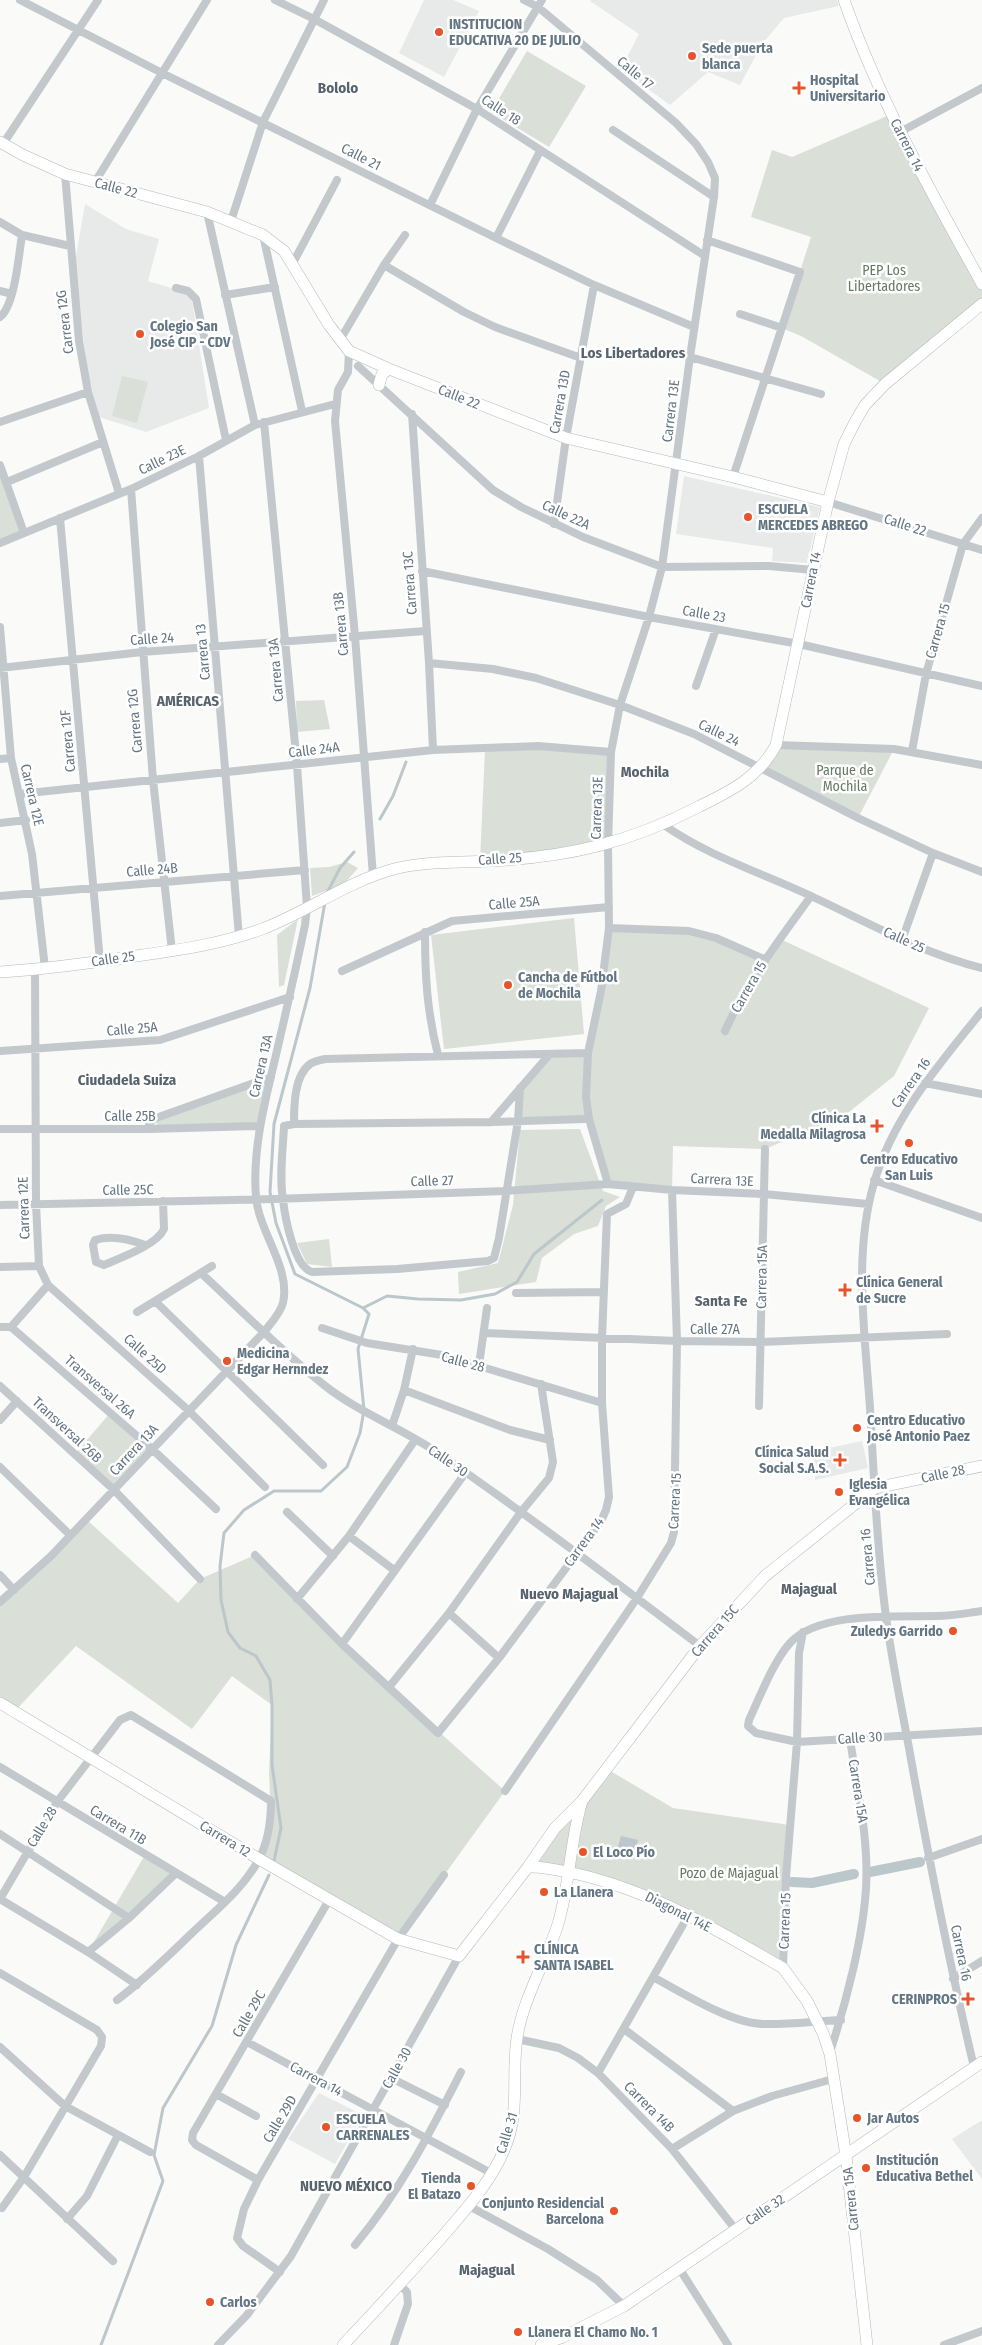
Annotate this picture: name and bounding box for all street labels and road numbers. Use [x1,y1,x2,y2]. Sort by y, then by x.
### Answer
street label: Calle 17 [613,53,657,93]
street label: Calle 18 [478,91,524,129]
street label: Carrera 14 [886,116,928,174]
street label: Calle 21 [338,140,384,174]
street label: Calle 22 [93,174,139,202]
street label: Carrera 12G [53,289,77,355]
street label: Carrera 13D [546,369,574,435]
street label: Carrera 13E [659,378,683,443]
street label: Calle 22 [436,381,482,413]
street label: Calle 23E [136,441,189,479]
street label: Calle 22A [539,497,593,534]
street label: Calle 22 [882,510,928,540]
street label: Carrera 14 [797,550,825,610]
street label: Carrera 13C [399,551,421,615]
street label: Carrera 13B [330,591,352,657]
street label: Carrera 15 [922,601,954,661]
street label: Calle 23 [681,602,727,626]
street label: Carrera 13 [192,623,214,681]
street label: Calle 24 [130,629,175,649]
street label: Carrera 13A [265,637,287,703]
street label: Carrera 12G [124,688,146,754]
street label: Carrera 12F [57,709,79,773]
street label: Calle 24 [696,716,743,750]
street label: Calle 24A [288,738,341,762]
street label: Carrera 12E [17,762,47,828]
street label: Carrera 13E [587,776,607,840]
street label: Calle 25 [478,849,522,869]
street label: Calle 24B [126,859,179,881]
street label: Calle 25A [488,892,541,914]
street label: Calle 25 [881,923,927,957]
street label: Calle 25 [90,948,136,970]
street label: Carrera 15 [727,958,771,1016]
street label: Calle 25A [106,1018,159,1040]
street label: Carrera 13A [246,1032,277,1099]
street label: Carrera 16 [888,1055,934,1111]
street label: Calle 25B [104,1108,156,1125]
street label: Carrera 13E [690,1170,754,1190]
street label: Calle 27 [410,1172,454,1190]
street label: Carrera 12E [14,1176,34,1240]
street label: Calle 25C [102,1181,154,1199]
street label: Carrera 15A [753,1244,771,1309]
street label: Calle 27A [690,1321,741,1338]
street label: Calle 25D [120,1330,170,1378]
street label: Calle 28 [439,1348,487,1376]
street label: Transversal 26A [61,1352,139,1423]
street label: Transversal 26B [29,1394,105,1467]
street label: Carrera 13A [106,1420,162,1479]
street label: Calle 30 [425,1441,471,1481]
street label: Calle 28 [920,1461,966,1487]
street label: Carrera 15 [665,1472,685,1530]
street label: Carrera 14 [560,1514,608,1570]
street label: Carrera 16 [857,1528,879,1586]
street label: Carrera 15C [688,1601,742,1661]
street label: Calle 30 [837,1728,883,1748]
street label: Carrera 15A [845,1758,871,1825]
street label: Carrera 11B [87,1801,150,1849]
street label: Calle 28 [23,1804,61,1850]
street label: Carrera 12 [196,1817,254,1861]
street label: Diagonal 14E [642,1888,714,1936]
street label: Carrera 15 [776,1892,794,1950]
street label: Carrera 16 [947,1923,975,1983]
street label: Calle 29C [229,1988,269,2040]
street label: Calle 30 [379,2044,415,2092]
street label: Carrera 14 [287,2058,345,2100]
street label: Carrera 14B [620,2078,678,2136]
street label: Calle 29D [259,2092,301,2146]
street label: Calle 31 [493,2110,521,2156]
street label: Carrera 15A [839,2166,863,2232]
street label: Calle 32 [742,2191,788,2229]

